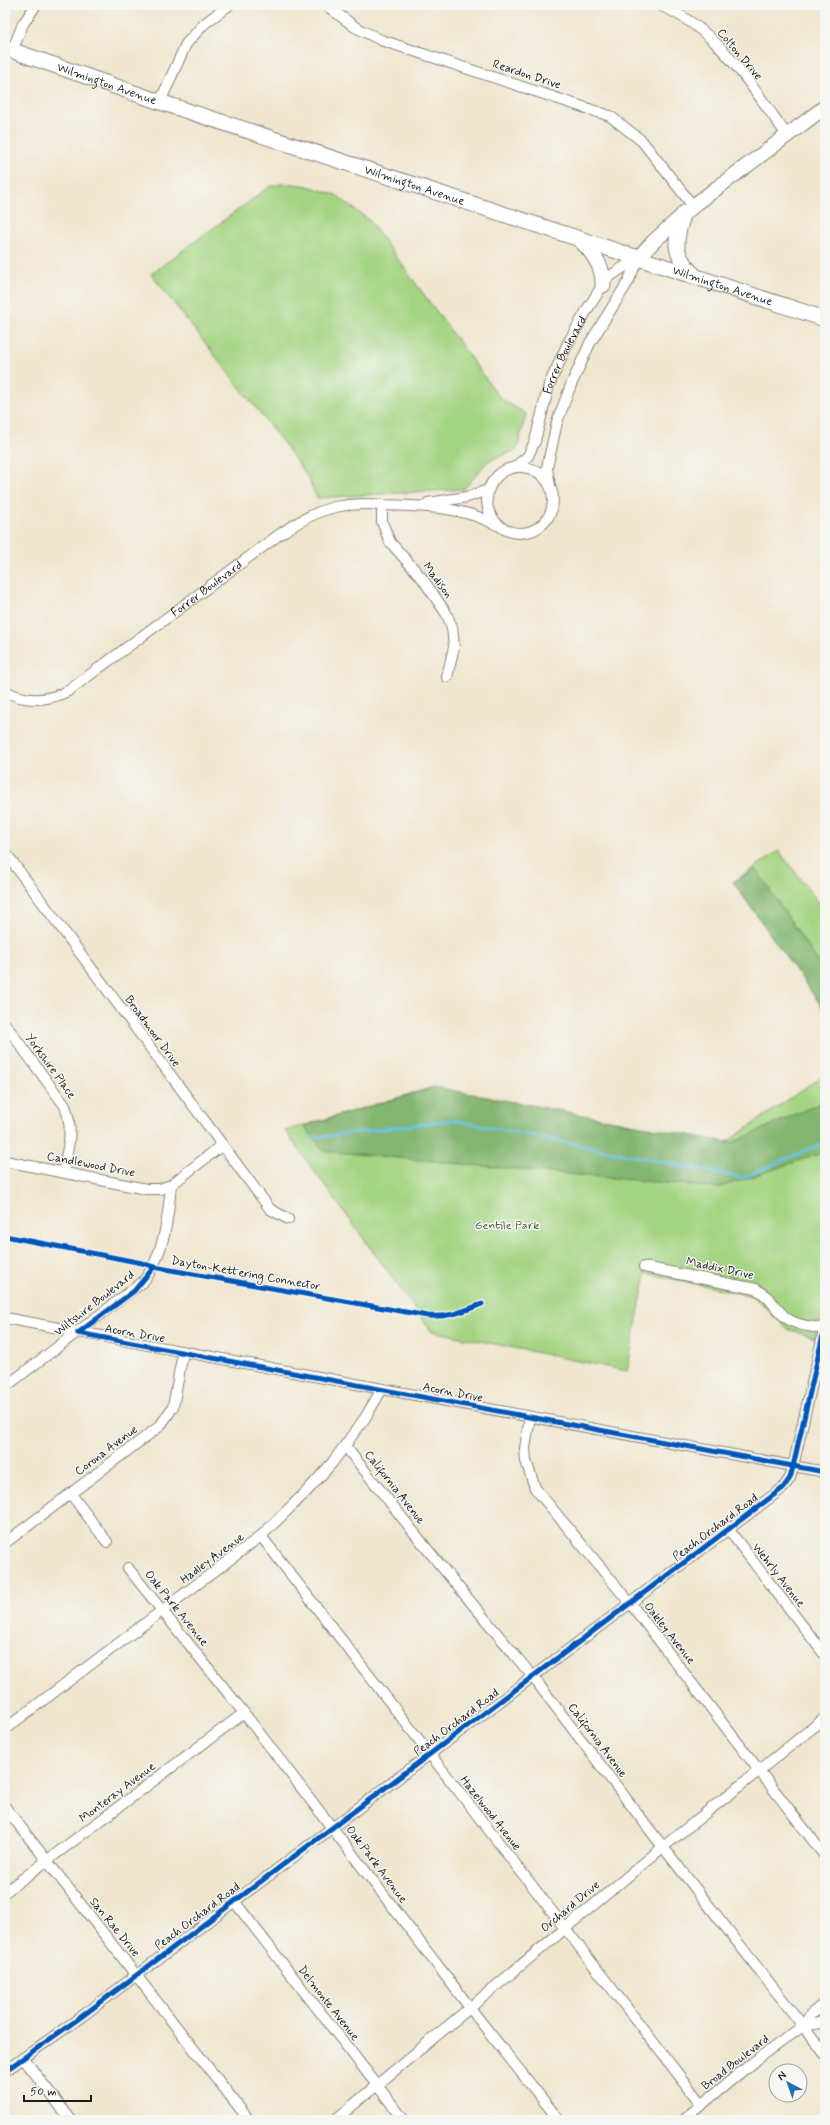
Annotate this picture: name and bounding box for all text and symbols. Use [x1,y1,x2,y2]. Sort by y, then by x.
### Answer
street label: Colton Drive [713,25,766,84]
street label: Reardon Drive [490,56,563,94]
street label: Wilmington Avenue [55,60,159,109]
street label: Wilmington Avenue [362,162,467,210]
street label: Wilmington Avenue [670,263,775,310]
street label: Forrer Boulevard [540,313,591,396]
street label: Forrer Boulevard [168,558,246,621]
street label: Madison [418,559,456,602]
street label: Broadmoor Drive [121,993,184,1071]
street label: Yorkshire Place [21,1031,79,1102]
street label: Candlewood Drive [45,1149,136,1181]
park label: Gentile Park [475,1218,539,1234]
street label: Dayton-Kettering Connector [170,1253,322,1295]
street label: Maddix Drive [684,1254,755,1284]
street label: Wiltshire Boulevard [51,1267,138,1340]
street label: Acorn Drive [103,1321,166,1347]
street label: Acorn Drive [421,1379,484,1407]
street label: Corona Avenue [72,1422,141,1480]
street label: California Avenue [360,1447,428,1529]
street label: Peach Orchard Road [670,1490,762,1565]
street label: Hadley Avenue [177,1529,248,1588]
street label: Wehrly Avenue [748,1540,808,1611]
street label: Oak Park Avenue [141,1567,212,1650]
street label: Oakley Avenue [640,1599,699,1668]
street label: Peach Orchard Road [411,1685,503,1760]
street label: California Avenue [563,1700,631,1782]
street label: Monteray Avenue [76,1759,159,1827]
street label: Hazelwood Avenue [456,1773,524,1854]
street label: Oak Park Avenue [342,1823,411,1907]
street label: Orchard Drive [538,1877,604,1936]
street label: Peach Orchard Road [152,1879,244,1954]
street label: San Rae Drive [85,1895,143,1961]
street label: Delmonte Avenue [294,1963,363,2045]
street label: Broad Boulevard [699,2031,773,2094]
north arrow [768,2063,808,2103]
text: N [775,2069,789,2084]
scale bar [24,2077,91,2103]
text: 50 m [30,2084,57,2100]

